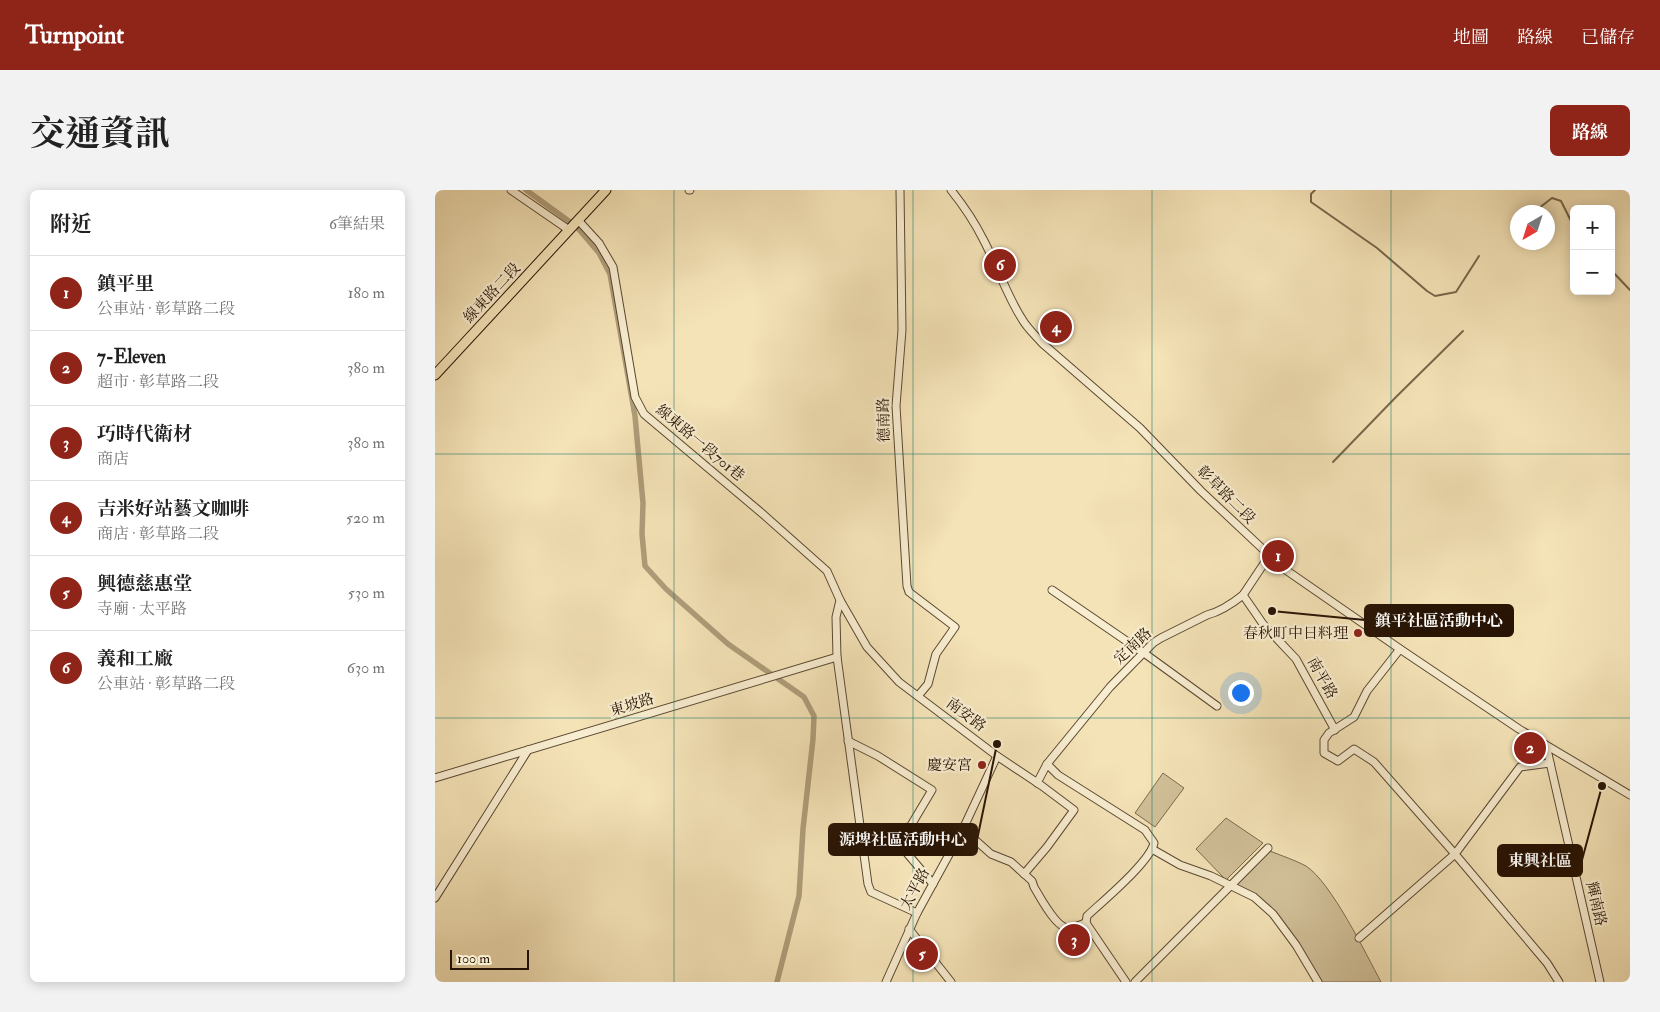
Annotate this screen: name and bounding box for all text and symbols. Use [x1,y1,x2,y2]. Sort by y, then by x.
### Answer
text: Turnpoint [25,20,124,51]
text: 地圖 [1453,26,1489,49]
text: 路線 [1517,26,1553,49]
text: 已儲存 [1581,26,1635,49]
button: 路線 [1550,105,1630,156]
text: 交通資訊 [30,112,170,156]
north arrow [1510,205,1555,250]
map controls [1570,205,1615,295]
button: + [1570,205,1615,250]
text: 附近 [50,211,92,238]
text: 6筆結果 [329,214,385,234]
pin: 6 [984,246,1016,284]
button: − [1570,250,1615,295]
street label: 線東路二段 [459,259,525,327]
text: 鎮平里 [97,272,154,296]
text: 1 [63,283,69,303]
text: 180 m [348,283,385,303]
text: 公車站 · 彰草路二段 [97,299,235,319]
pin: 4 [1040,308,1072,346]
text: 7-Eleven [97,345,166,369]
text: 2 [62,358,70,378]
text: 380 m [347,358,385,378]
text: 超市 · 彰草路二段 [97,372,219,392]
street label: 德南路 [874,397,894,443]
street label: 線東路一段701巷 [652,400,748,486]
text: 巧時代衛材 [97,422,192,446]
text: 3 [63,433,69,453]
text: 380 m [347,433,385,453]
text: 商店 [97,449,129,469]
street label: 彰草路二段 [1193,462,1259,528]
text: 吉米好站藝文咖啡 [97,497,249,521]
text: 4 [62,508,70,528]
text: 520 m [346,508,385,528]
text: 商店 · 彰草路二段 [97,524,219,544]
pin: 1 [1262,537,1294,575]
text: 興德慈惠堂 [97,572,192,596]
text: 5 [62,583,70,603]
text: 530 m [348,583,385,603]
text: 寺廟 · 太平路 [97,599,187,619]
callout: 鎮平社區活動中心 [1365,605,1513,636]
text: 鎮平社區活動中心 [1375,611,1503,631]
street label: 定南路 [1110,624,1156,668]
place label: 春秋町中日料理 [1243,624,1349,643]
marker: 春秋町中日料理 [1352,627,1364,639]
text: 義和工廠 [97,647,173,671]
street label: 南平路 [1303,654,1341,702]
text: 6 [62,658,70,678]
text: 630 m [347,658,385,678]
text: 公車站 · 彰草路二段 [97,674,235,694]
your location [1228,680,1254,706]
street label: 東坡路 [608,689,656,721]
street label: 南安路 [942,694,990,736]
pin: 2 [1514,729,1546,767]
place label: 慶安宮 [927,756,972,775]
marker: 慶安宮 [976,759,988,771]
callout: 源埤社區活動中心 [829,824,977,855]
text: 源埤社區活動中心 [839,830,967,850]
callout: 東興社區 [1498,845,1582,876]
text: 東興社區 [1508,851,1572,871]
street label: 太平路 [896,865,934,913]
street label: 輝南路 [1582,880,1610,928]
pin: 3 [1058,921,1090,959]
pin: 5 [906,935,938,973]
scale bar [450,947,529,970]
text: 100 m [457,950,490,967]

